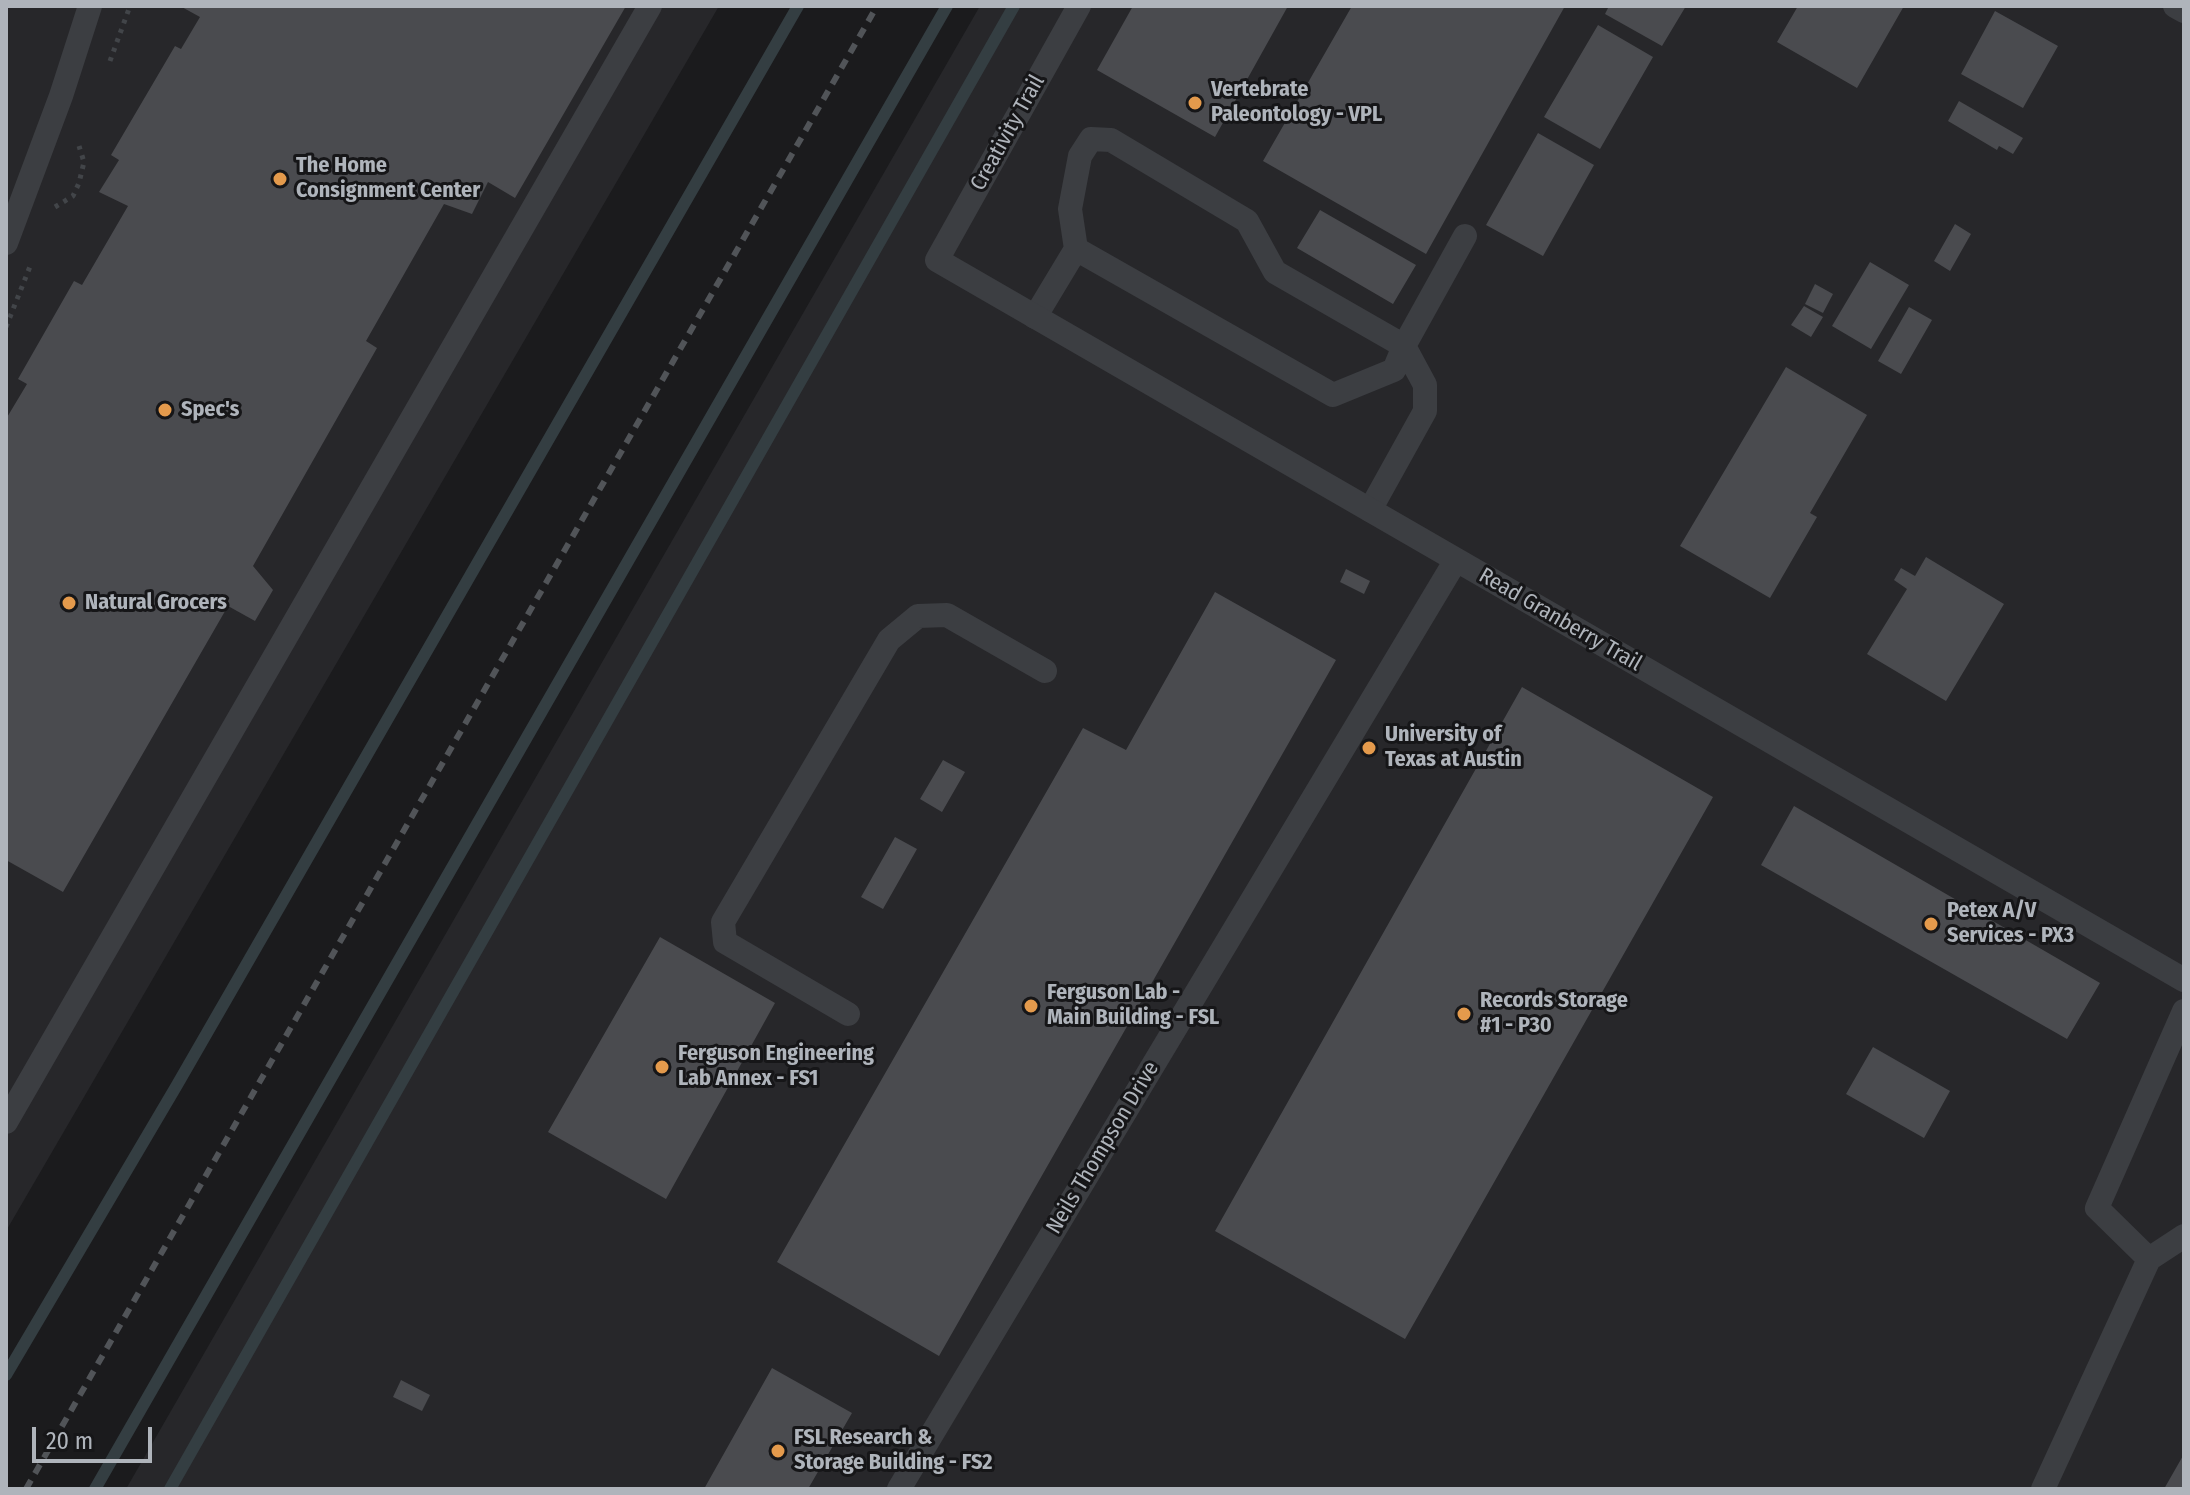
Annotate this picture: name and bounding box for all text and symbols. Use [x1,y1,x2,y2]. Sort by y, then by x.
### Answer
street label: Creativity Trail [965,71,1051,195]
place label: Vertebrate Paleontology - VPL [1211,77,1382,128]
marker: Vertebrate Paleontology - VPL [1186,94,1204,112]
place label: The Home Consignment Center [296,153,480,204]
marker: The Home Consignment Center [271,170,289,188]
place label: Spec's [181,397,239,423]
marker: Spec's [156,401,174,419]
street label: Read Granberry Trail [1474,563,1646,677]
place label: Natural Grocers [85,590,227,616]
marker: Natural Grocers [60,594,78,612]
place label: University of Texas at Austin [1385,722,1522,774]
marker: University of Texas at Austin [1360,739,1378,757]
place label: Petex A/V Services - PX3 [1947,898,2074,950]
marker: Petex A/V Services - PX3 [1922,915,1940,933]
place label: Ferguson Lab - Main Building - FSL [1047,980,1219,1032]
place label: Records Storage #1 - P30 [1480,988,1628,1040]
marker: Ferguson Lab - Main Building - FSL [1022,997,1040,1015]
marker: Records Storage #1 - P30 [1455,1005,1473,1023]
place label: Ferguson Engineering Lab Annex - FS1 [678,1041,874,1092]
street label: Neils Thompson Drive [1041,1057,1165,1239]
marker: Ferguson Engineering Lab Annex - FS1 [653,1058,671,1076]
scale bar [36,1411,156,1461]
place label: FSL Research & Storage Building - FS2 [794,1425,992,1476]
text: 20 m [46,1427,93,1455]
marker: FSL Research & Storage Building - FS2 [769,1442,787,1460]

